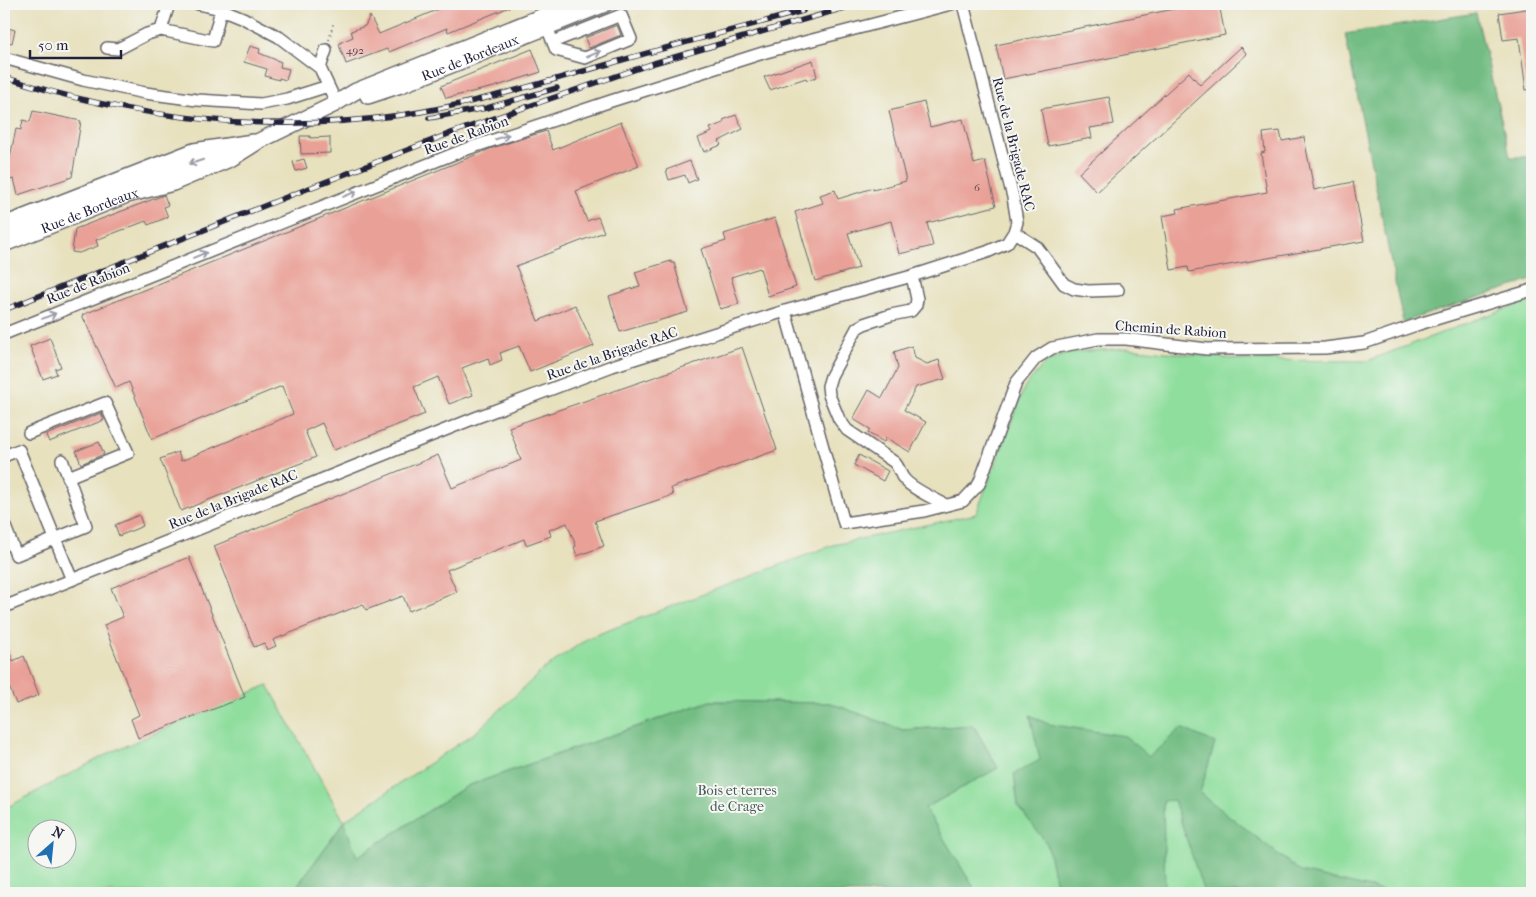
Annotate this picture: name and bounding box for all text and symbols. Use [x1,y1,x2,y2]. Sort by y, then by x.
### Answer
scale bar [30,28,121,60]
street label: Rue de Bordeaux [419,31,522,85]
text: 50 m [38,36,69,54]
house number: 492 [346,44,364,57]
one-way arrow [586,49,601,58]
street label: Rue de la Brigade RAC [989,75,1038,213]
street label: Rue de Rabion [422,112,511,159]
one-way arrow [494,132,510,141]
one-way arrow [189,158,205,167]
house number: 6 [974,181,980,194]
street label: Rue de Bordeaux [38,184,141,237]
one-way arrow [343,189,358,198]
one-way arrow [192,249,207,258]
street label: Rue de Rabion [44,259,132,308]
one-way arrow [41,310,56,320]
street label: Chemin de Rabion [1115,317,1227,342]
street label: Rue de la Brigade RAC [544,323,680,384]
street label: Rue de la Brigade RAC [166,466,300,533]
park label: Bois et terres de Crage [697,782,777,815]
north arrow [28,820,78,870]
text: N [49,823,67,843]

